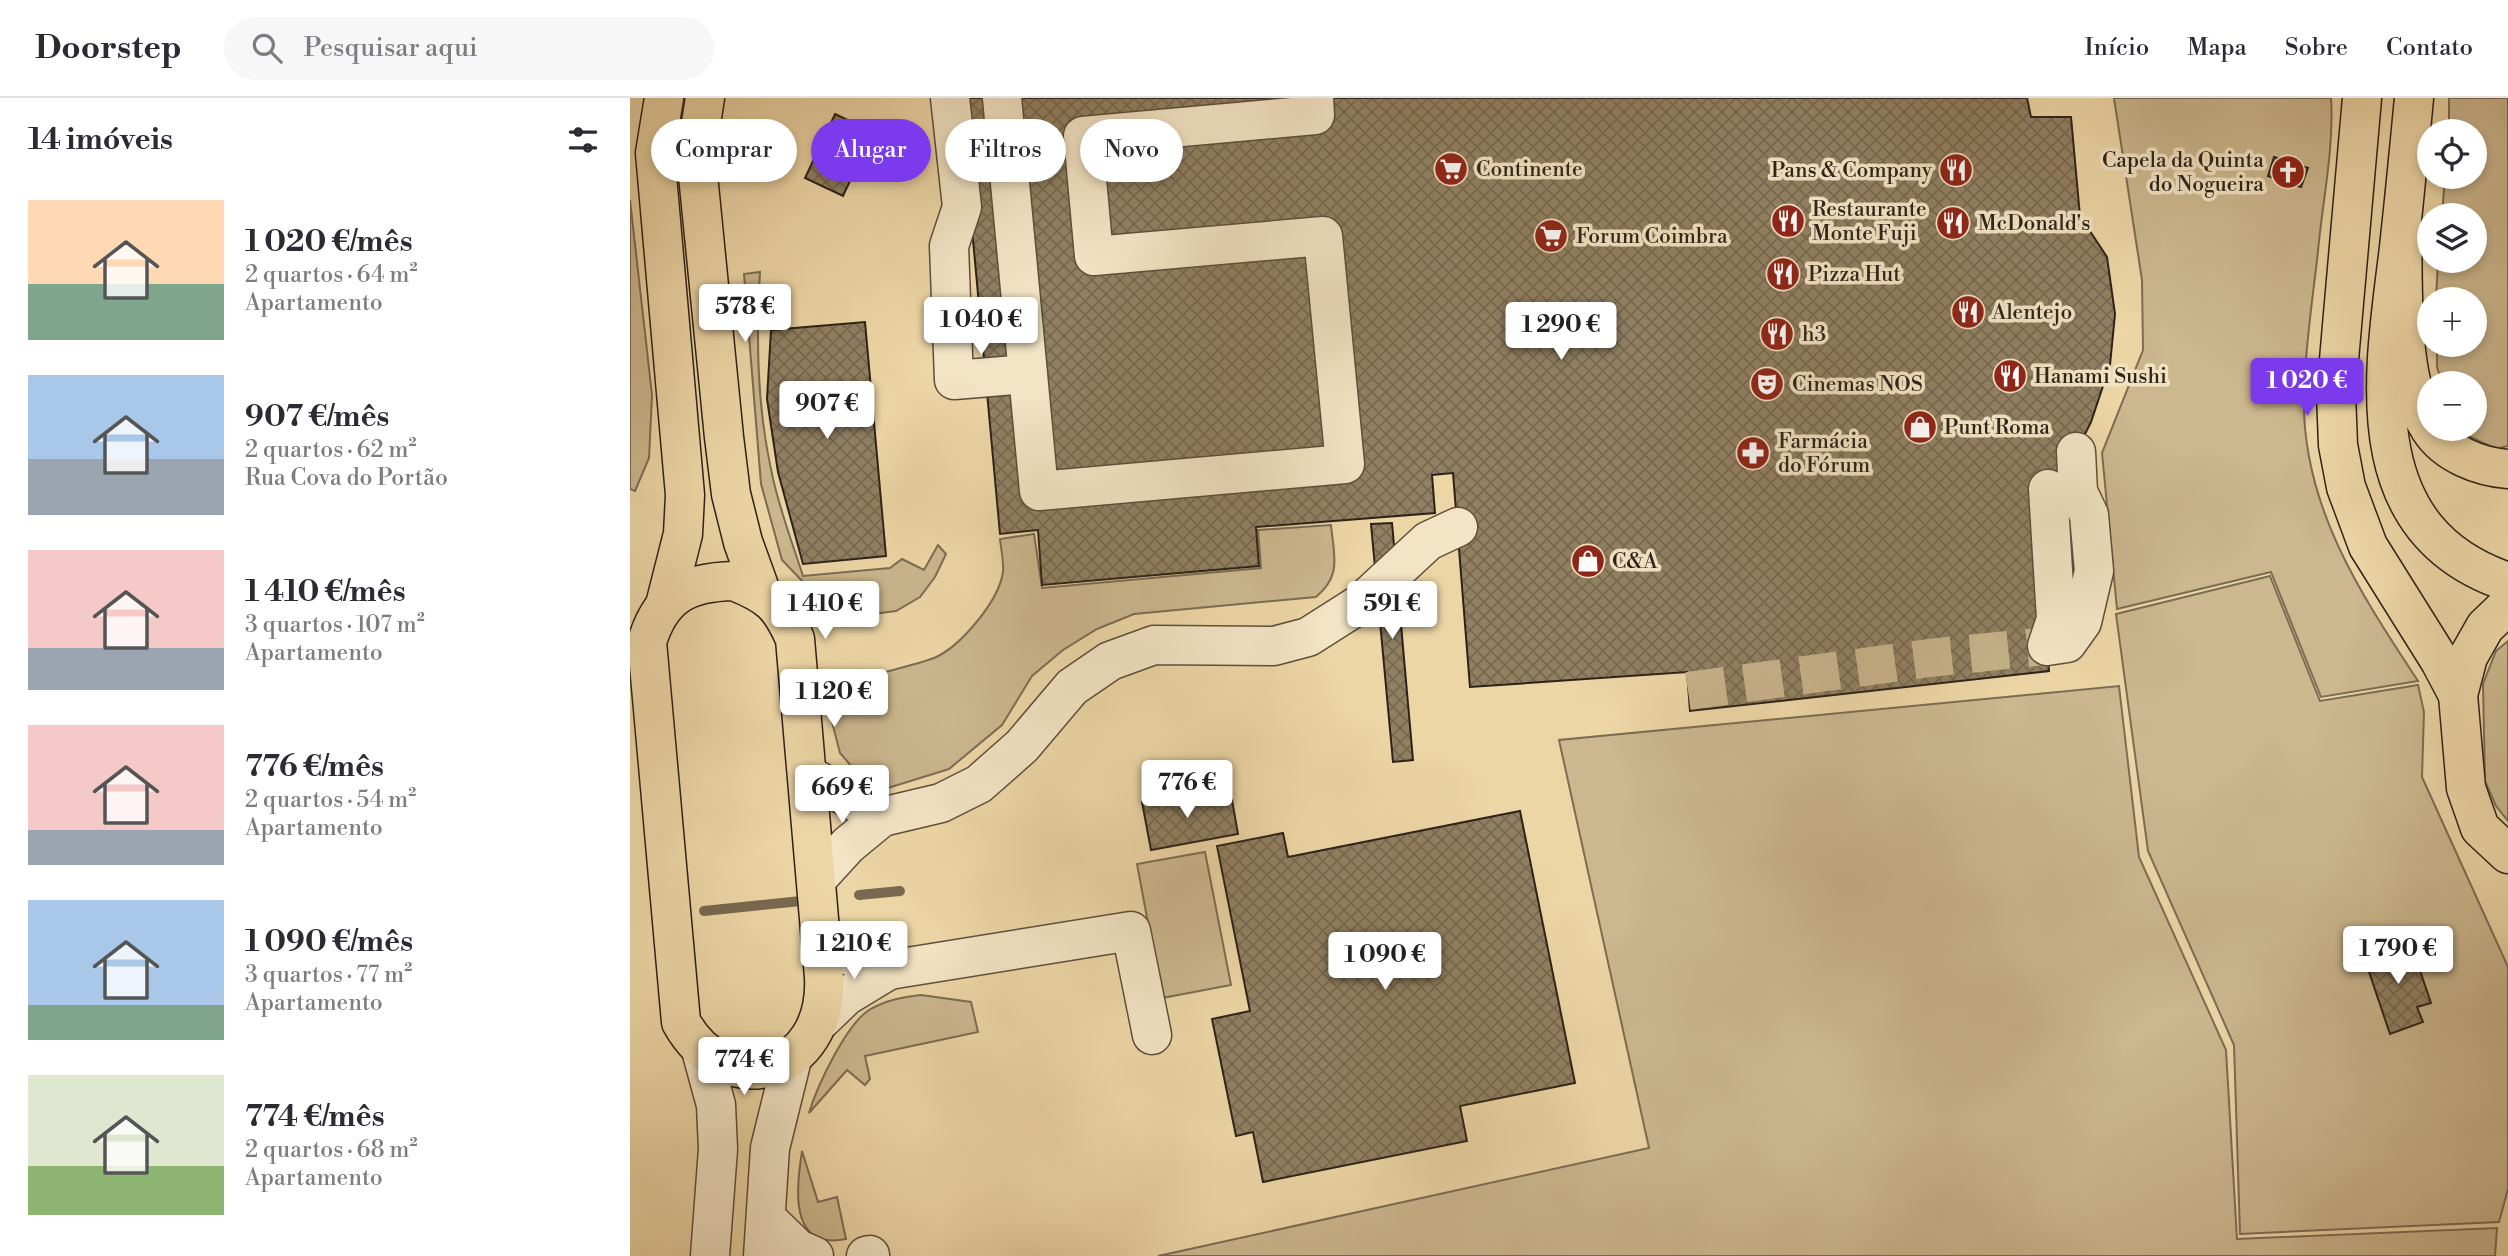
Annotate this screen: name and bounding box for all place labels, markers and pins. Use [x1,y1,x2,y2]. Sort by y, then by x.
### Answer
place label: Capela da Quinta do Nogueira [2102,148,2264,198]
supermarket icon: Continente [1432,150,1470,188]
restaurant icon: Pans & Company [1937,151,1975,189]
church icon: Capela da Quinta do Nogueira [2269,153,2307,191]
place label: Continente [1476,157,1583,183]
place label: Pans & Company [1771,158,1933,184]
place label: Restaurante Monte Fuji [1812,197,1927,247]
restaurant icon: Restaurante Monte Fuji [1769,202,1807,240]
restaurant icon: McDonald's [1934,204,1972,242]
place label: McDonald's [1978,211,2090,237]
supermarket icon: Forum Coimbra [1532,217,1570,255]
place label: Forum Coimbra [1576,224,1728,250]
restaurant icon: Pizza Hut [1764,255,1802,293]
place label: Pizza Hut [1808,262,1901,288]
pin: 578 € [696,285,794,344]
restaurant icon: Alentejo [1949,293,1987,331]
pin: 1 040 € [916,298,1046,357]
place label: Alentejo [1991,300,2072,326]
pin: 1 290 € [1496,302,1626,362]
restaurant icon: h3 [1758,315,1796,353]
place label: h3 [1802,322,1826,348]
restaurant icon: Hanami Sushi [1991,357,2029,395]
pin: 1 020 € [2242,358,2372,418]
place label: Hanami Sushi [2034,364,2167,390]
theatre icon: Cinemas NOS [1748,365,1786,403]
place label: Cinemas NOS [1792,372,1923,398]
pin: 907 € [778,382,876,441]
shop icon: Punt Roma [1901,408,1939,446]
place label: Punt Roma [1944,415,2050,441]
place label: Farmácia do Fórum [1778,429,1870,479]
pharmacy icon: Farmácia do Fórum [1734,434,1772,472]
shop icon: C&A [1569,542,1607,580]
place label: C&A [1612,549,1658,575]
pin: 1 410 € [760,582,890,641]
pin: 591 € [1343,582,1441,641]
pin: 1 120 € [769,670,899,729]
pin: 776 € [1138,760,1236,820]
pin: 669 € [793,766,891,825]
pin: 1 210 € [789,922,919,981]
pin: 1 790 € [2333,926,2463,986]
pin: 1 090 € [1320,932,1450,992]
pin: 774 € [695,1038,793,1097]

